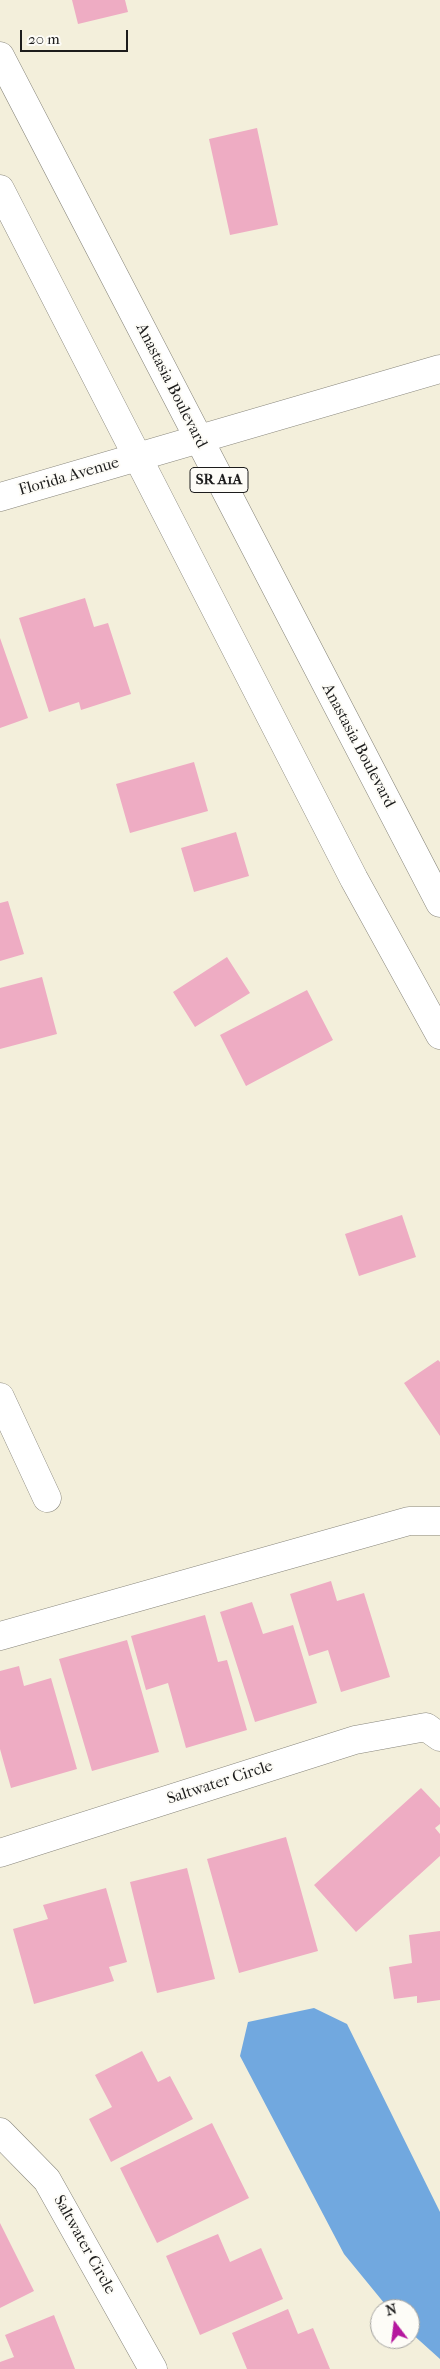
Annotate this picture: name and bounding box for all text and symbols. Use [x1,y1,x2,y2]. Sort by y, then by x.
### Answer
scale bar [22,20,130,52]
text: 20 m [28,30,60,48]
street label: Anastasia Boulevard [131,320,211,452]
street label: Florida Avenue [17,453,121,501]
road number: SR A1A [190,468,248,492]
street label: Anastasia Boulevard [317,681,399,811]
street label: Saltwater Circle [165,1757,275,1809]
street label: Saltwater Circle [49,2192,119,2298]
north arrow [370,2299,420,2349]
text: N [384,2300,399,2320]

